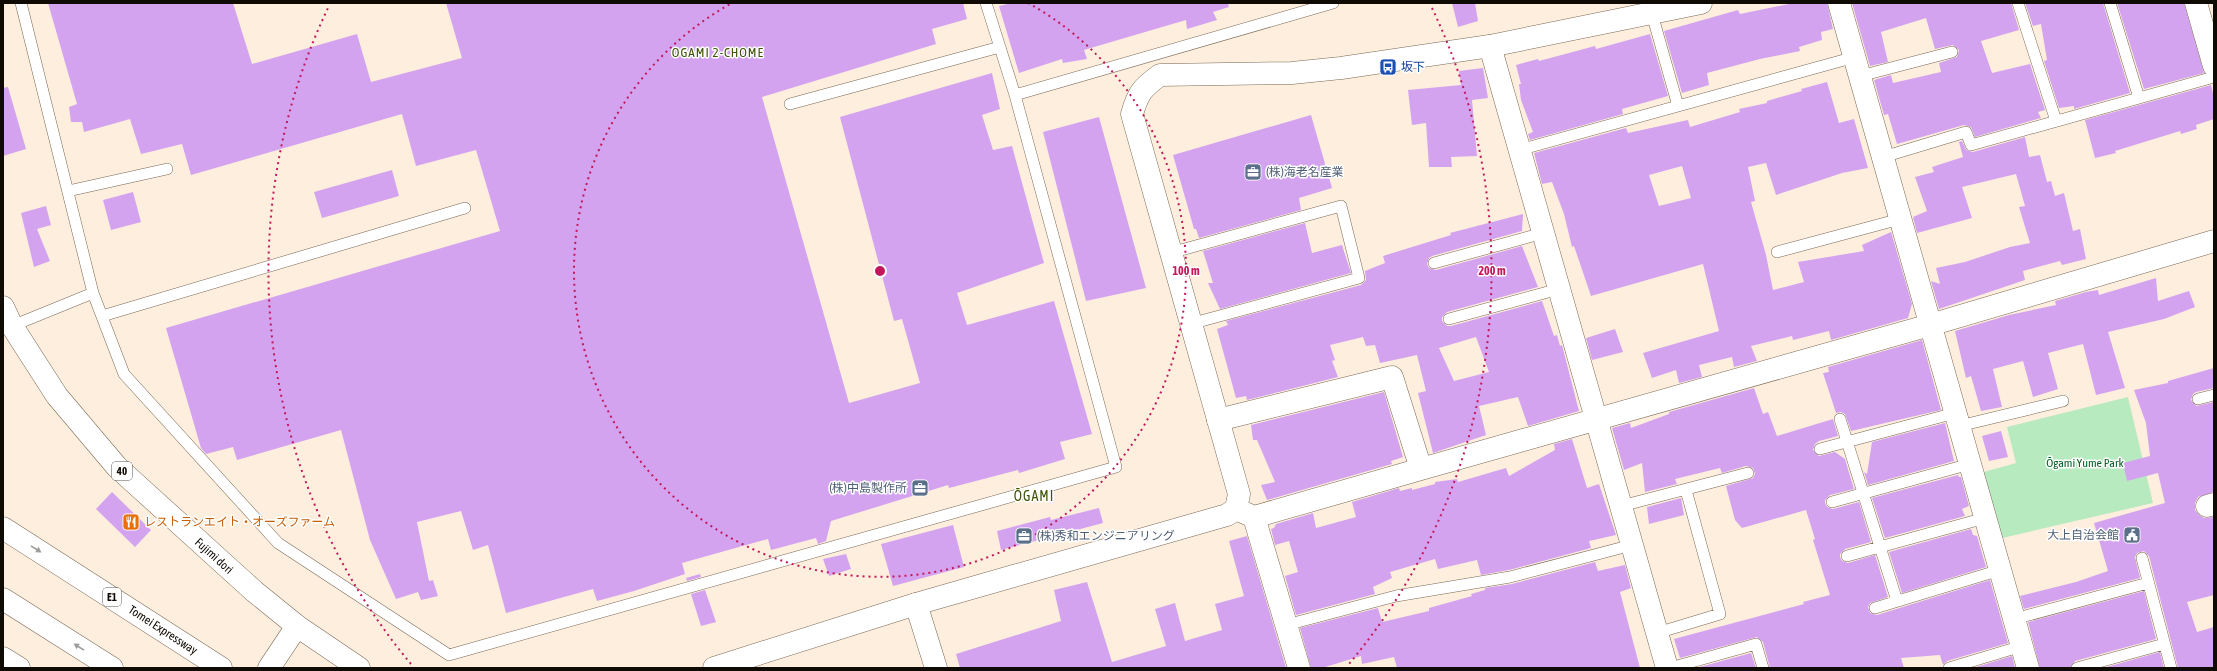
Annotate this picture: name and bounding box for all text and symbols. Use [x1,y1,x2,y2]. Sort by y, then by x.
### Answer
district label: OGAMI 2-CHOME [672,45,764,60]
bus stop icon: 坂下 [1378,57,1398,77]
place label: 坂下 [1401,60,1425,74]
office icon: (株)海老名産業 [1243,162,1263,182]
place label: (株)海老名産業 [1266,165,1344,179]
centre of rings [873,264,887,278]
text: 100 m [1172,264,1200,278]
text: 200 m [1478,264,1506,278]
park label: Ōgami Yume Park [2046,456,2124,470]
road number: 40 [112,462,132,480]
office icon: (株)中島製作所 [910,478,930,498]
place label: (株)中島製作所 [829,481,907,495]
district label: ŌGAMI [1014,488,1054,504]
restaurant icon: レストランエイト・オーズファーム [121,512,141,532]
place label: レストランエイト・オーズファーム [144,515,335,529]
public building icon: 大上自治会館 [2122,525,2142,545]
office icon: (株)秀和エンジニアリング [1014,526,1034,546]
place label: 大上自治会館 [2047,528,2119,542]
place label: (株)秀和エンジニアリング [1037,529,1175,543]
street label: Fujimi dori [192,535,236,577]
one-way arrow [30,545,42,552]
road number: E1 [103,588,121,606]
street label: Tomei Expressway [126,603,200,658]
one-way arrow [74,643,84,651]

